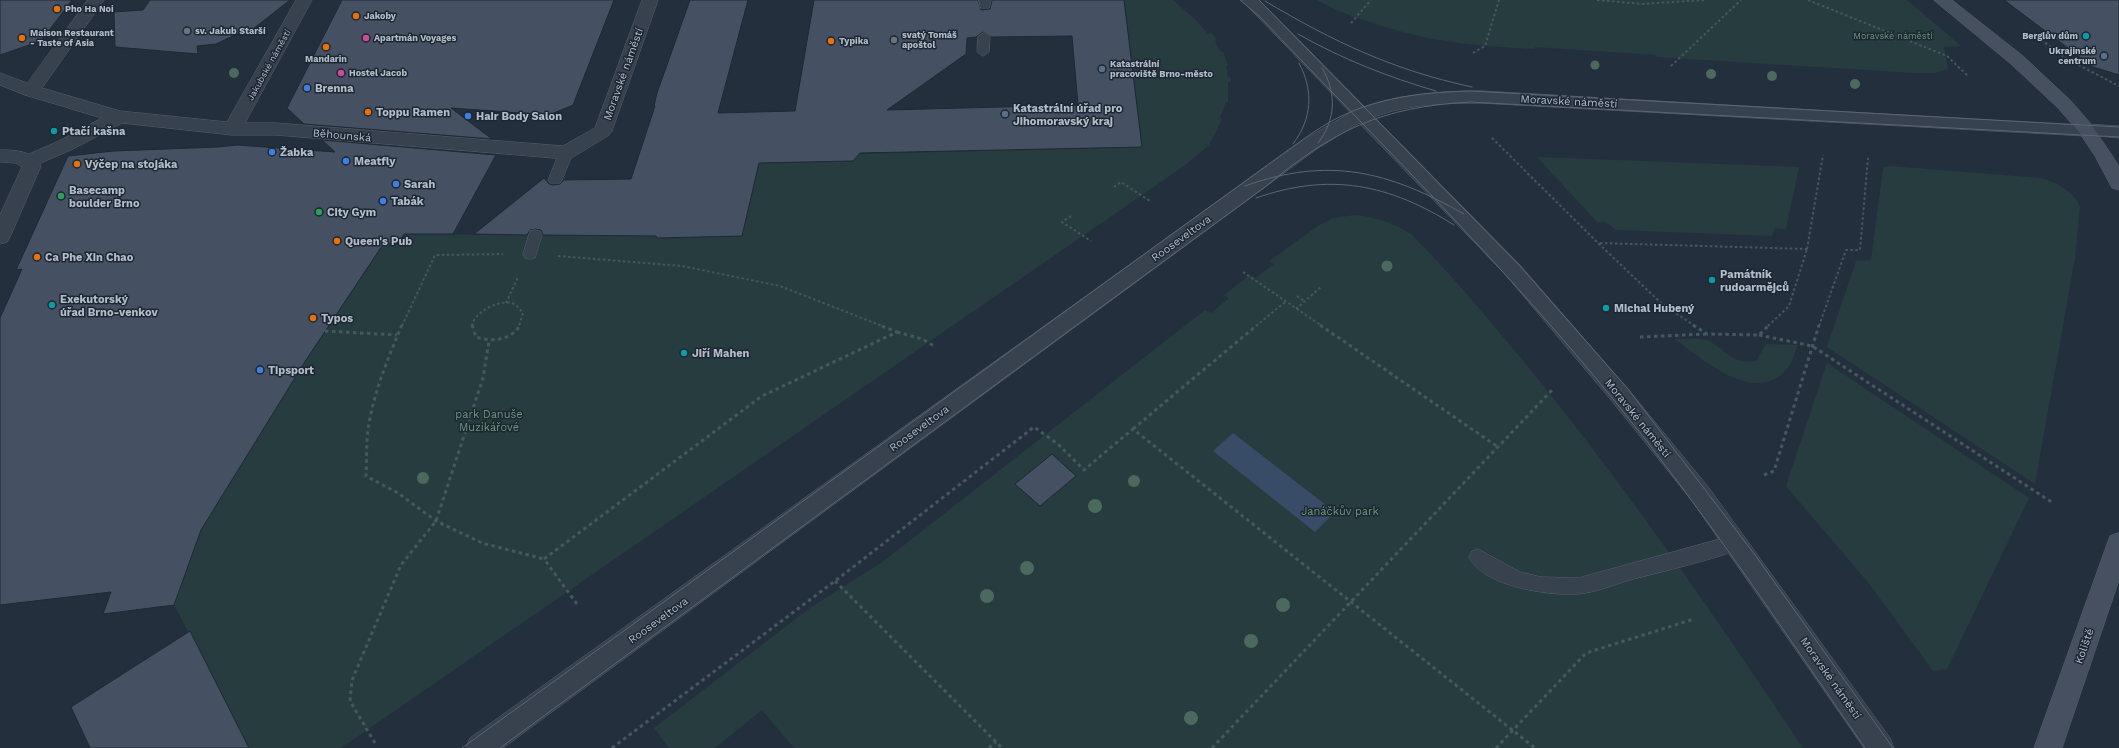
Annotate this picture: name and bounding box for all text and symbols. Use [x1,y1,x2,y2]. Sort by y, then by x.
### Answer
marker: Pho Ha Noi [52,4,62,14]
place label: Pho Ha Noi [65,4,114,14]
marker: Jakoby [351,11,361,21]
place label: Jakoby [364,11,397,21]
marker: sv. Jakub Starší [182,26,192,36]
place label: sv. Jakub Starší [195,26,266,36]
street label: Moravské náměstí [601,26,646,122]
street label: Jakubské náměstí [245,27,293,102]
place label: Maison Restaurant - Taste of Asia [30,28,114,48]
place label: svatý Tomáš apoštol [902,30,957,50]
park label: Moravské náměstí [1853,31,1933,41]
place label: Berglův dům [2022,31,2078,41]
marker: Berglův dům [2081,31,2091,41]
marker: Maison Restaurant - Taste of Asia [17,33,27,43]
marker: Apartmán Voyages [361,33,371,43]
place label: Apartmán Voyages [374,33,456,43]
marker: svatý Tomáš apoštol [889,35,899,45]
marker: Typika [826,36,836,46]
place label: Typika [839,36,869,46]
marker: Mandarin [321,42,331,52]
place label: Ukrajinské centrum [2049,46,2096,66]
marker: Ukrajinské centrum [2099,51,2109,61]
place label: Mandarin [305,54,347,64]
place label: Katastrální pracoviště Brno-město [1110,59,1213,79]
marker: Katastrální pracoviště Brno-město [1097,64,1107,74]
marker: Hostel Jacob [336,68,346,78]
place label: Hostel Jacob [349,68,407,78]
place label: Brenna [315,82,354,95]
marker: Brenna [302,83,312,93]
street label: Moravské náměstí [1520,92,1618,111]
place label: Katastrální úřad pro Jihomoravský kraj [1013,102,1123,128]
place label: Toppu Ramen [376,106,450,119]
marker: Toppu Ramen [363,107,373,117]
marker: Katastrální úřad pro Jihomoravský kraj [1000,109,1010,119]
place label: Hair Body Salon [476,110,562,123]
marker: Hair Body Salon [463,111,473,121]
place label: Ptačí kašna [62,125,126,138]
marker: Ptačí kašna [49,126,59,136]
street label: Běhounská [312,126,372,145]
place label: Žabka [280,146,314,159]
marker: Žabka [267,147,277,157]
place label: Meatfly [354,155,396,168]
marker: Meatfly [341,156,351,166]
place label: Výčep na stojáka [85,158,178,171]
marker: Výčep na stojáka [72,159,82,169]
place label: Sarah [404,178,435,191]
marker: Sarah [391,179,401,189]
place label: Basecamp boulder Brno [69,184,140,210]
marker: Basecamp boulder Brno [56,191,66,201]
place label: Tabák [391,195,424,208]
marker: Tabák [378,196,388,206]
place label: City Gym [327,206,376,219]
marker: City Gym [314,207,324,217]
street label: Rooseveltova [1149,212,1214,264]
place label: Queen's Pub [345,235,412,248]
marker: Queen's Pub [332,236,342,246]
place label: Ca Phe Xin Chao [45,251,134,264]
marker: Ca Phe Xin Chao [32,252,42,262]
place label: Památník rudoarmějců [1720,268,1789,294]
marker: Památník rudoarmějců [1707,275,1717,285]
place label: Exekutorský úřad Brno-venkov [60,293,158,319]
marker: Exekutorský úřad Brno-venkov [47,300,57,310]
place label: Michal Hubený [1614,302,1695,315]
marker: Michal Hubený [1601,303,1611,313]
place label: Typos [321,312,353,325]
marker: Typos [308,313,318,323]
place label: Jiří Mahen [692,347,750,360]
marker: Jiří Mahen [679,348,689,358]
place label: Tipsport [268,364,314,377]
marker: Tipsport [255,365,265,375]
street label: Moravské náměstí [1602,377,1673,460]
street label: Rooseveltova [887,402,952,454]
park label: park Danuše Muzikářové [455,408,523,434]
park label: Janáčkův park [1301,505,1379,518]
street label: Rooseveltova [626,594,691,646]
street label: Koliště [2072,627,2097,665]
street label: Moravské náměstí [1797,635,1864,722]

